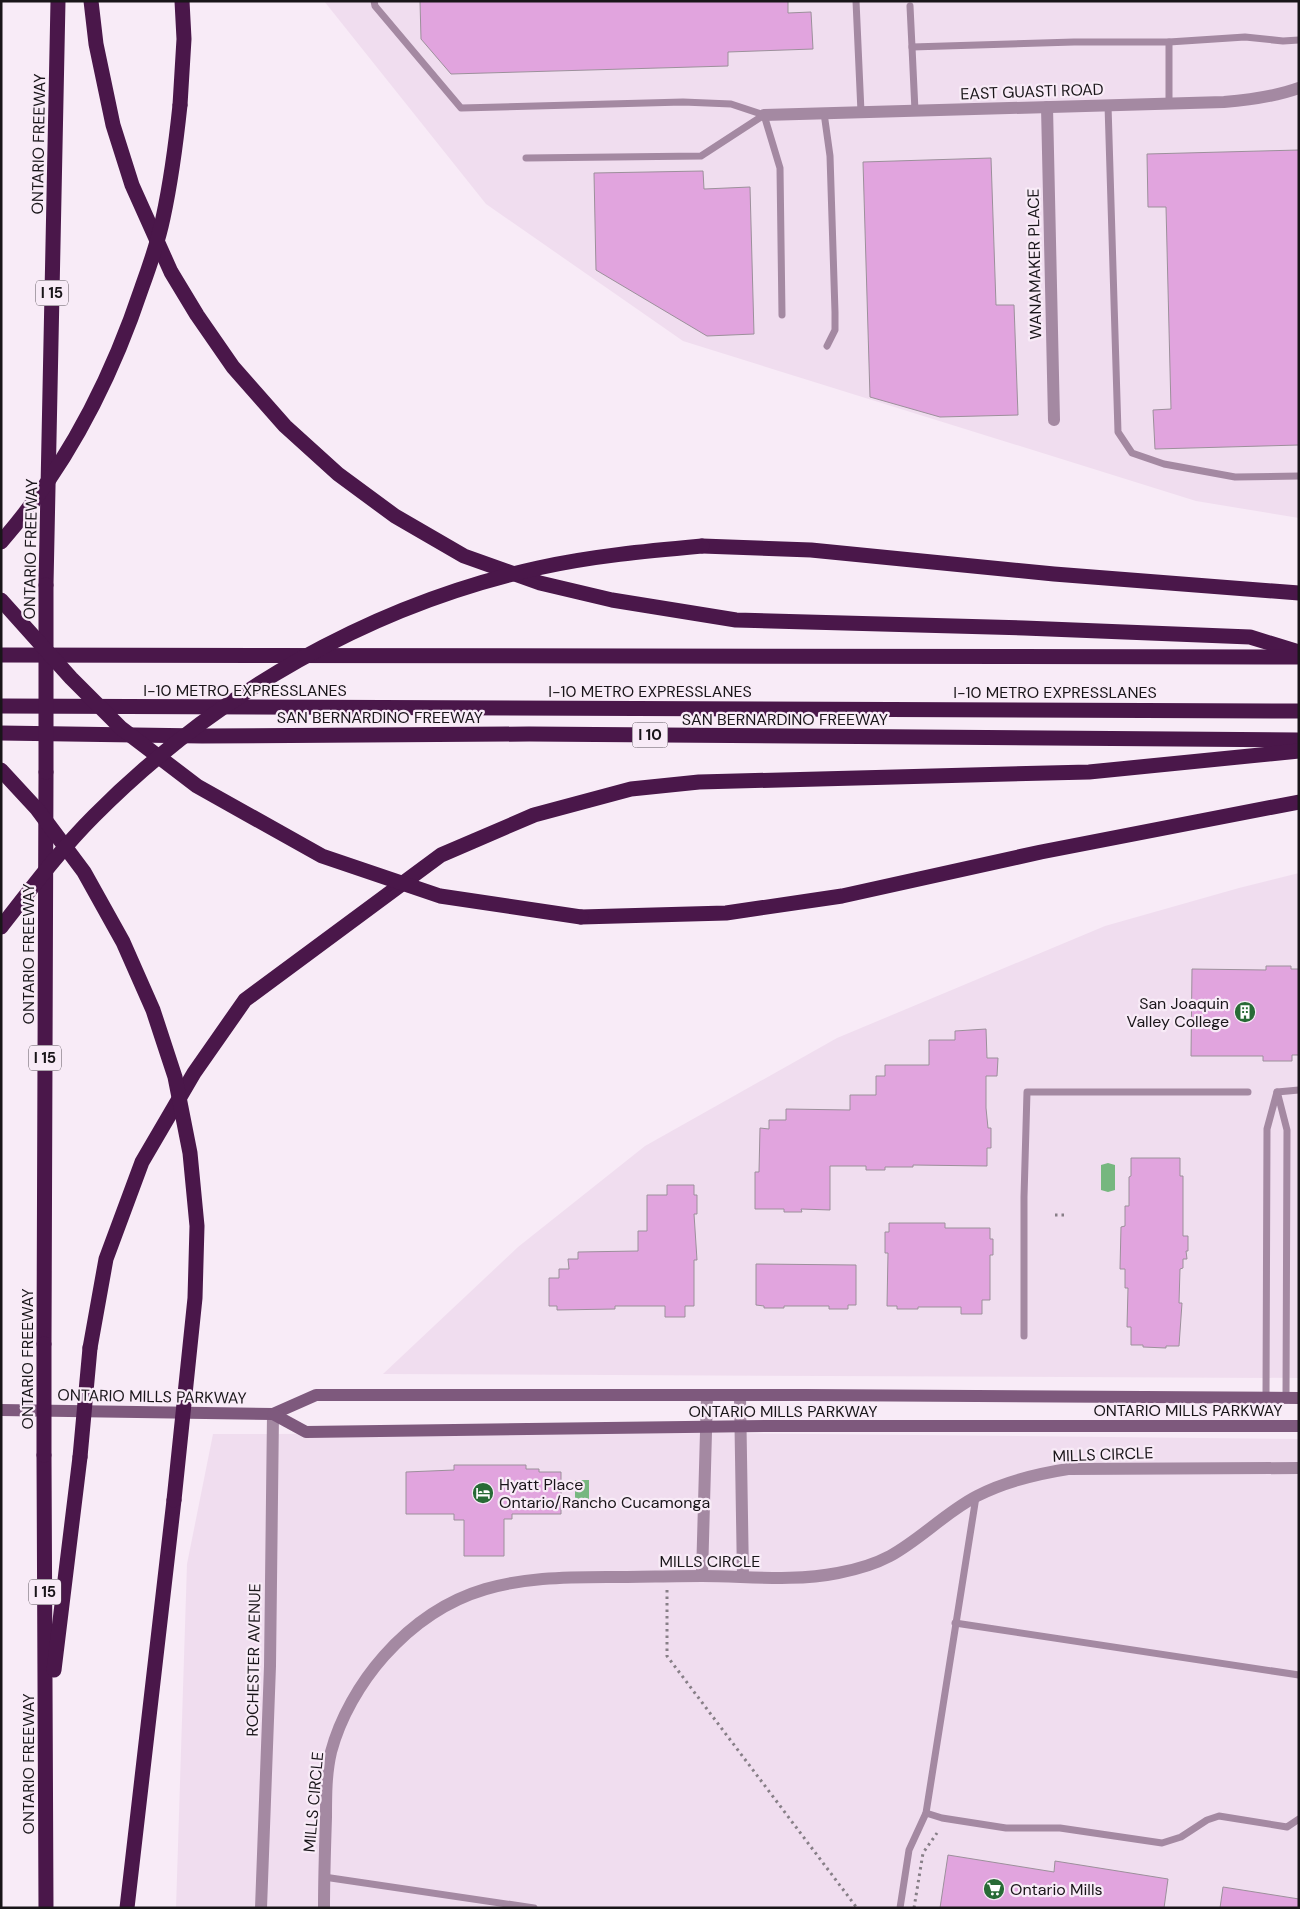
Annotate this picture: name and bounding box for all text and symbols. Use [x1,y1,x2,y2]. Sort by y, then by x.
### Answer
street label: ONTARIO FREEWAY [27,73,50,215]
street label: EAST GUASTI ROAD [960,79,1104,104]
street label: WANAMAKER PLACE [1023,188,1046,340]
road number: I 15 [36,280,68,306]
street label: ONTARIO FREEWAY [19,478,42,620]
street label: I-10 METRO EXPRESSLANES [143,680,347,701]
street label: I-10 METRO EXPRESSLANES [548,681,752,702]
street label: I-10 METRO EXPRESSLANES [953,682,1157,703]
street label: SAN BERNARDINO FREEWAY [277,707,483,728]
street label: SAN BERNARDINO FREEWAY [682,709,888,730]
road number: I 10 [632,722,668,748]
street label: ONTARIO FREEWAY [18,884,39,1024]
place label: San Joaquin Valley College [1127,993,1229,1032]
building icon: San Joaquin Valley College [1233,1000,1257,1024]
road number: I 15 [29,1046,61,1070]
street label: ONTARIO FREEWAY [17,1289,38,1429]
street label: ONTARIO MILLS PARKWAY [57,1384,247,1409]
street label: ONTARIO MILLS PARKWAY [1093,1400,1283,1421]
street label: ONTARIO MILLS PARKWAY [688,1401,878,1422]
street label: MILLS CIRCLE [1052,1442,1154,1467]
place label: Hyatt Place Ontario/Rancho Cucamonga [499,1474,710,1513]
hotel icon: Hyatt Place Ontario/Rancho Cucamonga [471,1481,495,1505]
street label: MILLS CIRCLE [660,1551,760,1572]
road number: I 15 [29,1580,61,1604]
street label: ROCHESTER AVENUE [242,1583,265,1737]
street label: ONTARIO FREEWAY [18,1694,39,1834]
street label: MILLS CIRCLE [299,1751,328,1853]
supermarket icon: Ontario Mills [982,1877,1006,1901]
place label: Ontario Mills [1010,1879,1103,1900]

